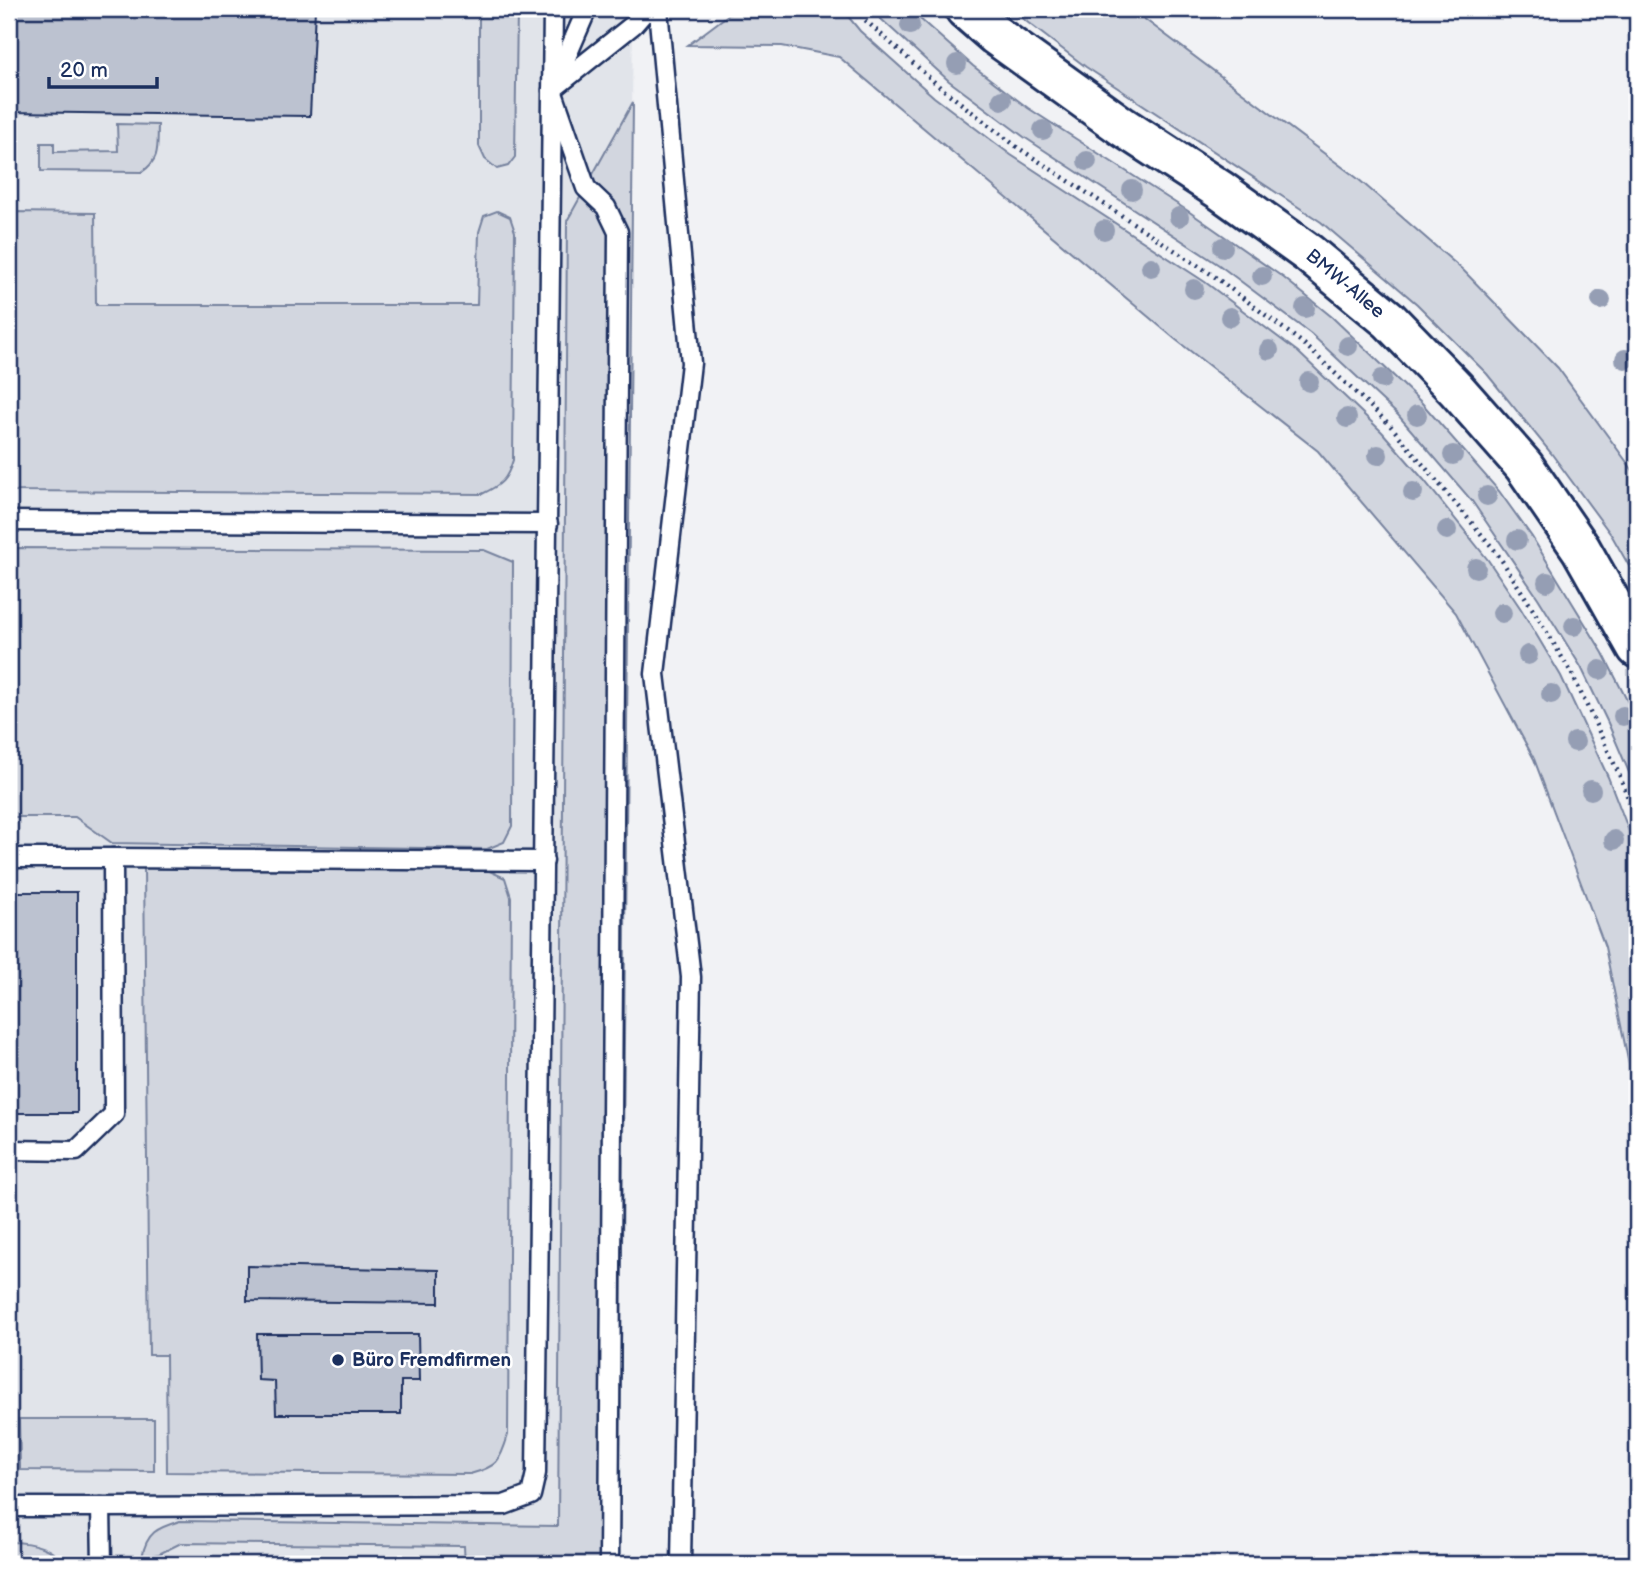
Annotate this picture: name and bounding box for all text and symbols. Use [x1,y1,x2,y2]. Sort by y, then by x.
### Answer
scale bar [49,46,158,90]
text: 20 m [60,58,108,83]
street label: BMW-Allee [1301,244,1389,324]
place label: Büro Fremdfirmen [352,1349,511,1372]
marker: Büro Fremdfirmen [330,1352,346,1368]

